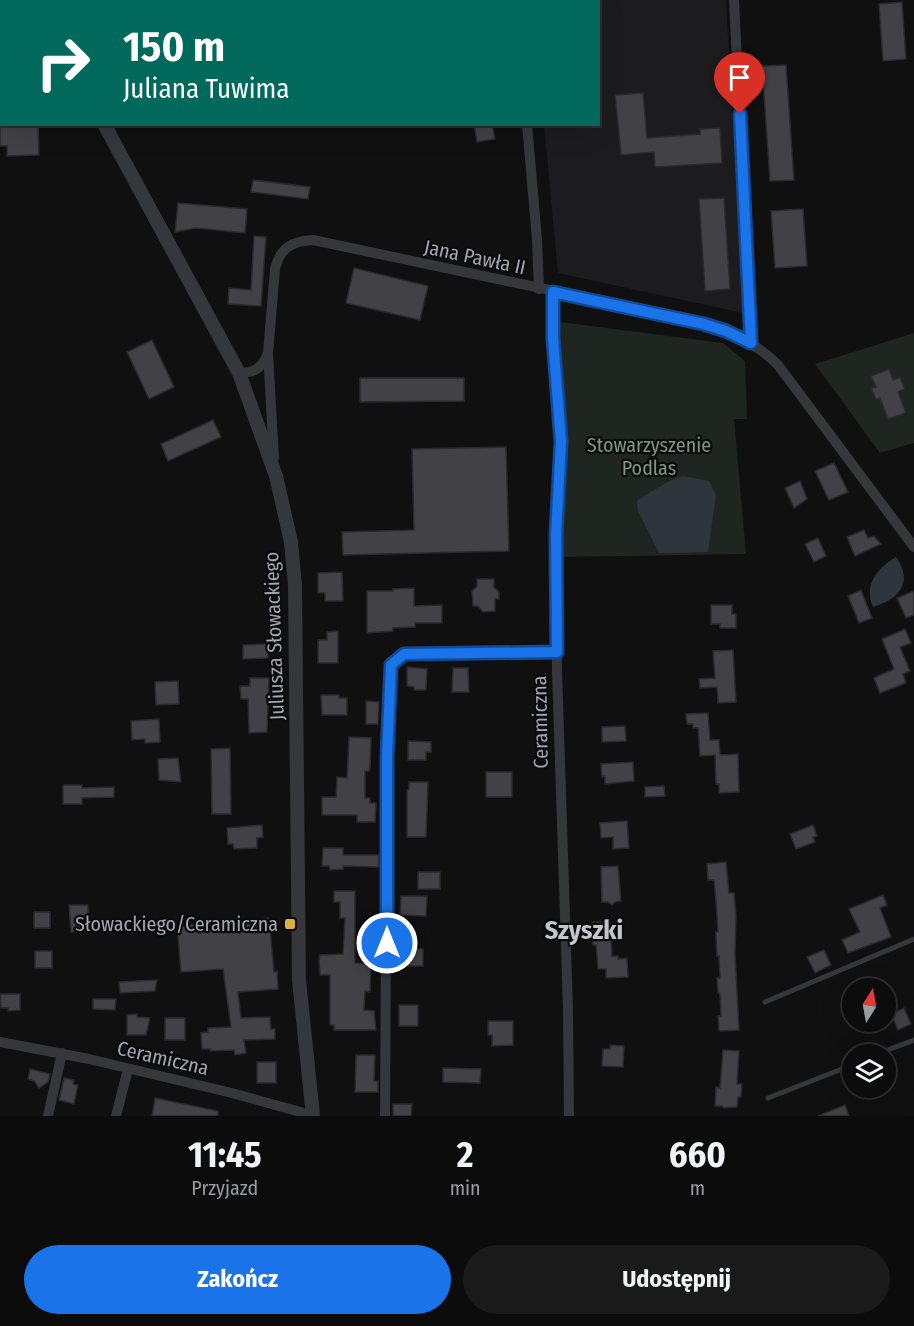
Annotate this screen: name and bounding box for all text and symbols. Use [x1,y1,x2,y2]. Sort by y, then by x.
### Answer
text: 150 m [123,22,225,72]
icon: right [24,24,102,102]
pin [714,52,765,114]
icon: arrive [723,61,756,94]
text: Juliana Tuwima [123,73,289,105]
street label: Jana Pawła II [422,235,528,279]
park label: Stowarzyszenie Podlas [587,433,711,480]
street label: Juliusza Słowackiego [259,551,289,721]
street label: Ceramiczna [527,675,553,769]
position arrow [355,911,419,975]
place label: Słowackiego/Ceramiczna [75,912,278,936]
district label: Szyszki [545,915,623,946]
marker: Słowackiego/Ceramiczna [283,917,297,931]
north arrow [842,978,896,1032]
map controls [842,978,896,1098]
street label: Ceramiczna [115,1036,211,1080]
button: layers [842,1044,896,1098]
text: 11:45 [188,1133,262,1177]
text: 2 [457,1133,474,1177]
text: 660 [669,1133,726,1177]
text: Przyjazd [191,1176,258,1200]
text: min [450,1176,481,1200]
text: m [690,1176,705,1200]
button: Zakończ [24,1245,451,1314]
button: Udostępnij [463,1245,890,1314]

